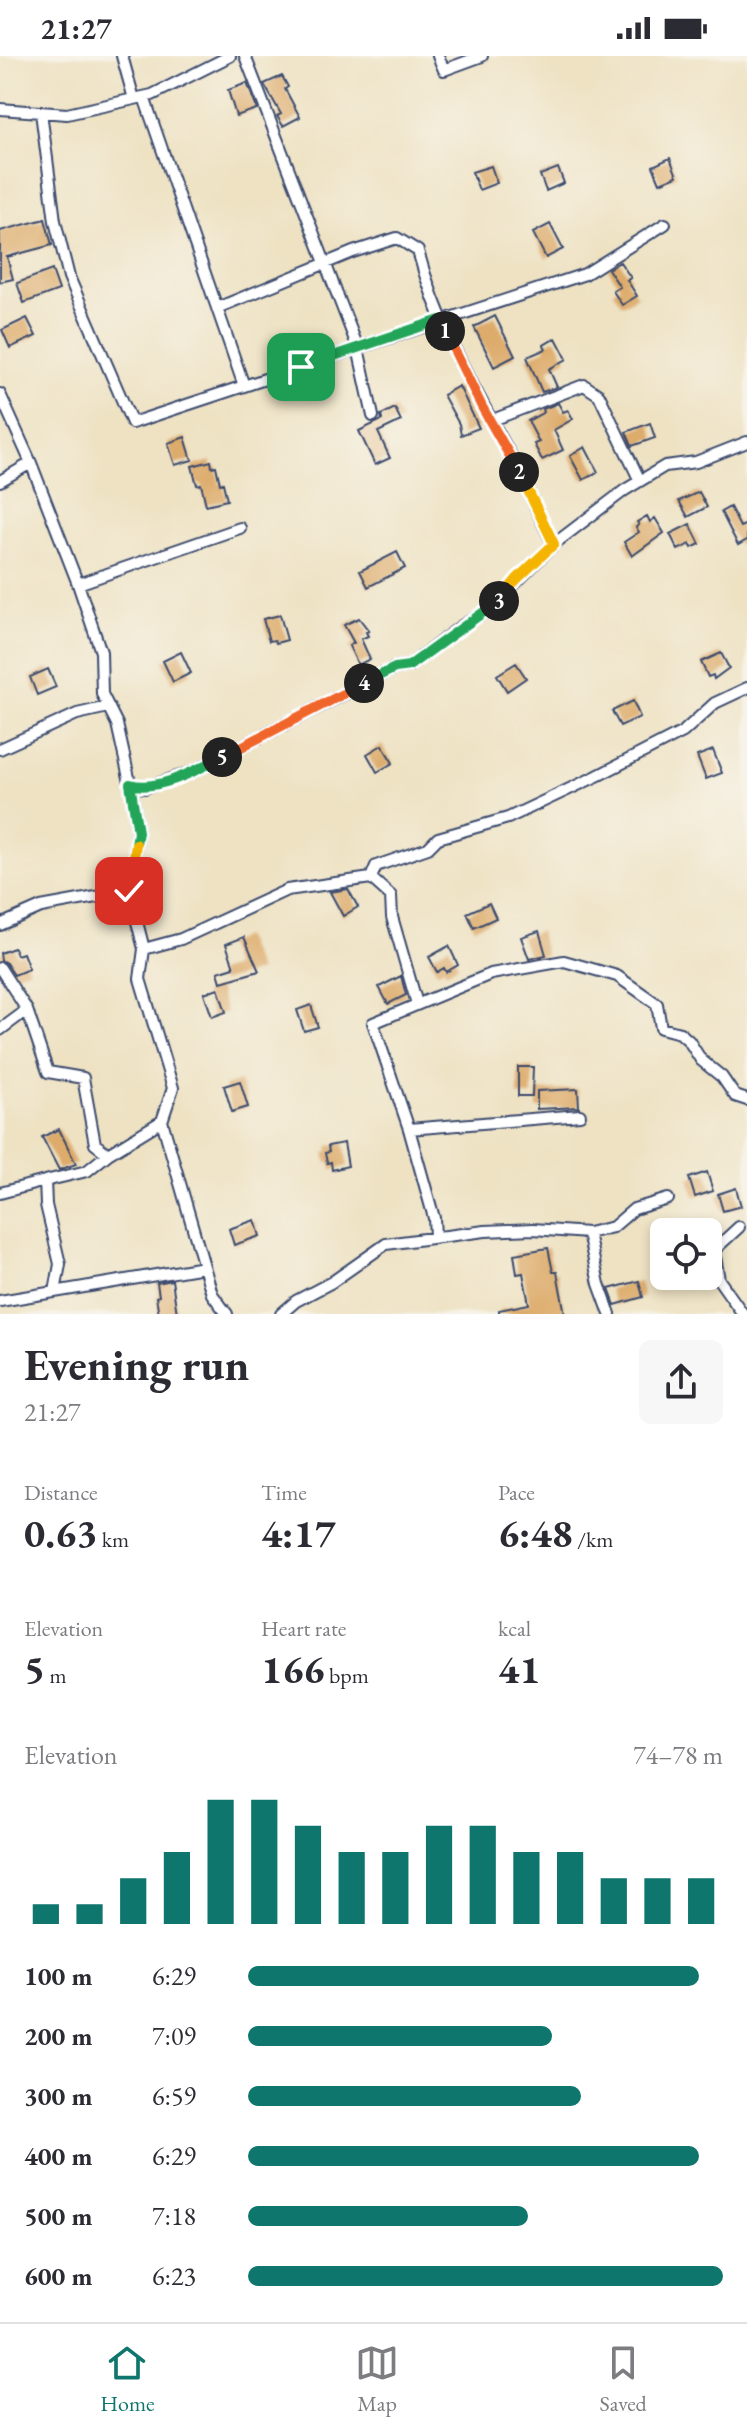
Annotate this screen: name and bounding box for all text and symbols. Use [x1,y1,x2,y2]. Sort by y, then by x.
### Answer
text: 21:27 [40,9,112,48]
pin: 1 [425,311,465,351]
text: 1 [439,316,451,345]
pin [267,333,335,401]
icon: arrive [279,345,323,389]
pin: 2 [499,452,539,492]
text: 2 [513,457,525,486]
pin: 3 [479,581,519,621]
text: 3 [493,586,505,615]
pin: 4 [344,663,384,703]
text: 4 [358,668,370,697]
pin: 5 [202,737,242,777]
text: 5 [216,742,228,771]
pin [95,857,163,925]
icon: check [107,869,151,913]
map controls [650,1218,722,1290]
button: locate [650,1218,722,1290]
text: Evening run [24,1336,249,1393]
button: share [639,1340,723,1424]
text: 21:27 [24,1395,80,1429]
text: Distance [24,1478,97,1507]
text: Time [261,1478,307,1507]
text: Pace [498,1478,535,1507]
text: 0.63 [24,1507,97,1559]
text: 4:17 [261,1507,336,1559]
text: 6:48 [498,1507,573,1559]
text: km [97,1525,129,1554]
text: /km [573,1525,613,1554]
text: Elevation [24,1614,103,1643]
text: Heart rate [261,1614,346,1643]
text: kcal [498,1614,531,1643]
text: 5 [24,1643,45,1695]
text: 166 [261,1643,324,1695]
text: 41 [498,1643,540,1695]
text: m [45,1661,67,1690]
text: bpm [324,1661,369,1690]
text: Elevation [24,1738,118,1772]
text: 74–78 m [633,1738,723,1772]
text: 100 m [24,1959,92,1993]
text: 6:29 [152,1959,196,1993]
text: 200 m [24,2019,92,2053]
text: 7:09 [152,2019,196,2053]
text: 300 m [24,2079,92,2113]
text: 6:59 [152,2079,196,2113]
text: 400 m [24,2139,92,2173]
text: 6:29 [152,2139,196,2173]
text: 500 m [24,2199,92,2233]
text: 7:18 [152,2199,196,2233]
text: 600 m [24,2259,92,2293]
text: 6:23 [152,2259,196,2293]
tab: Home [100,2341,155,2418]
tab: Map [355,2341,399,2418]
tab: Saved [600,2341,647,2418]

